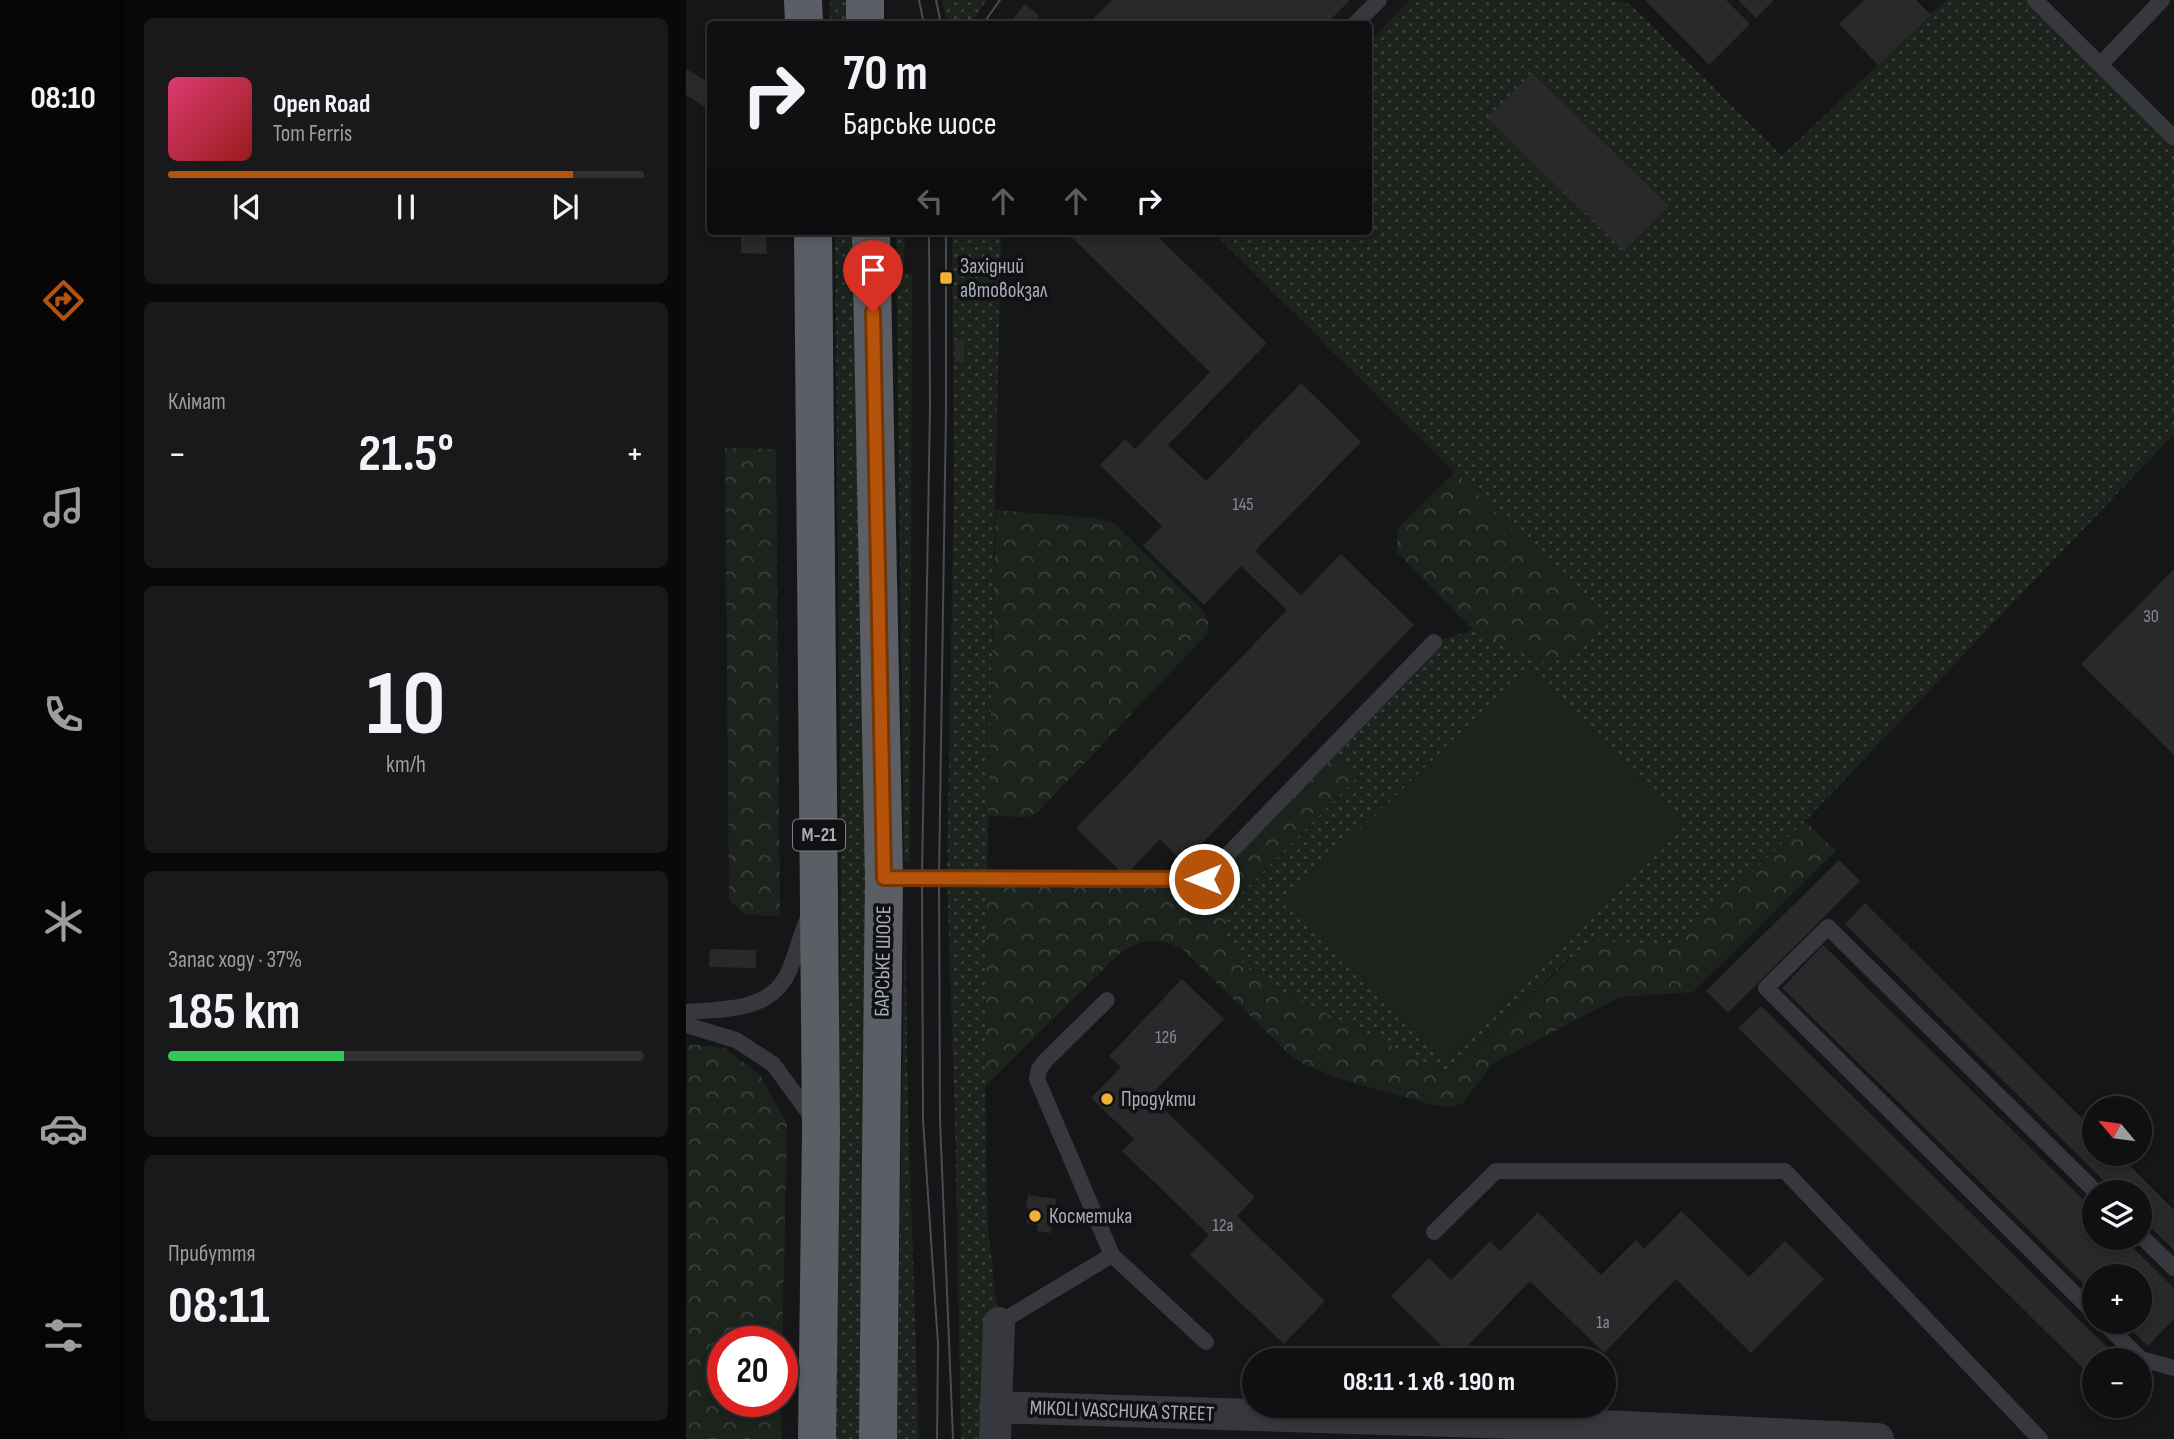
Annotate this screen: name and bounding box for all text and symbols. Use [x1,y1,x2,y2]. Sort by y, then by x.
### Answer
text: 70 m [843,45,928,104]
icon: right [728,49,819,140]
text: 08:10 [30,79,96,118]
text: Open Road [273,89,370,120]
text: Барське шосе [843,105,997,144]
text: Tom Ferris [273,120,352,148]
icon: left [911,182,949,220]
icon: ahead [984,182,1022,220]
icon: ahead [1057,182,1095,220]
icon: right [1130,182,1168,220]
icon: previous [228,188,266,226]
icon: pause [387,188,425,226]
icon: next [546,188,584,226]
pin [843,240,903,312]
icon: arrive [854,251,892,289]
place label: Західний автовокзал [960,254,1048,303]
marker: Західний автовокзал [938,270,954,286]
icon: directions [39,276,88,325]
text: Клімат [168,388,226,416]
text: 21.5° [358,423,454,486]
text: − [168,432,187,477]
text: + [625,432,644,477]
icon: music [39,483,88,532]
house number: 145 [1232,494,1254,515]
house number: 30 [2143,606,2159,627]
text: 10 [367,651,446,760]
icon: phone [39,690,88,739]
text: km/h [386,751,426,779]
road number: М-21 [793,820,845,850]
position arrow [1167,842,1241,916]
icon: climate [39,897,88,946]
street label: БАРСЬКЕ ШОСЕ [870,905,896,1017]
text: Запас ходу · 37% [168,946,302,974]
text: 185 km [168,981,300,1044]
house number: 12б [1155,1027,1177,1048]
place label: Продукти [1121,1087,1196,1112]
marker: Продукти [1099,1091,1115,1107]
north arrow [2082,1096,2152,1166]
map controls [2082,1096,2152,1418]
icon: car [39,1104,88,1153]
button: layers [2082,1180,2152,1250]
place label: Косметика [1049,1204,1132,1229]
marker: Косметика [1027,1208,1043,1224]
house number: 12а [1213,1215,1233,1236]
text: Прибуття [168,1240,256,1268]
button: + [2082,1264,2152,1334]
text: 08:11 [168,1275,270,1338]
icon: filters [39,1311,88,1360]
house number: 1а [1596,1312,1610,1333]
speed limit sign: 20 [707,1326,798,1417]
button: − [2082,1348,2152,1418]
text: 08:11 · 1 хв · 190 m [1343,1367,1515,1398]
street label: MIKOLI VASCHUKA STREET [1029,1395,1215,1427]

